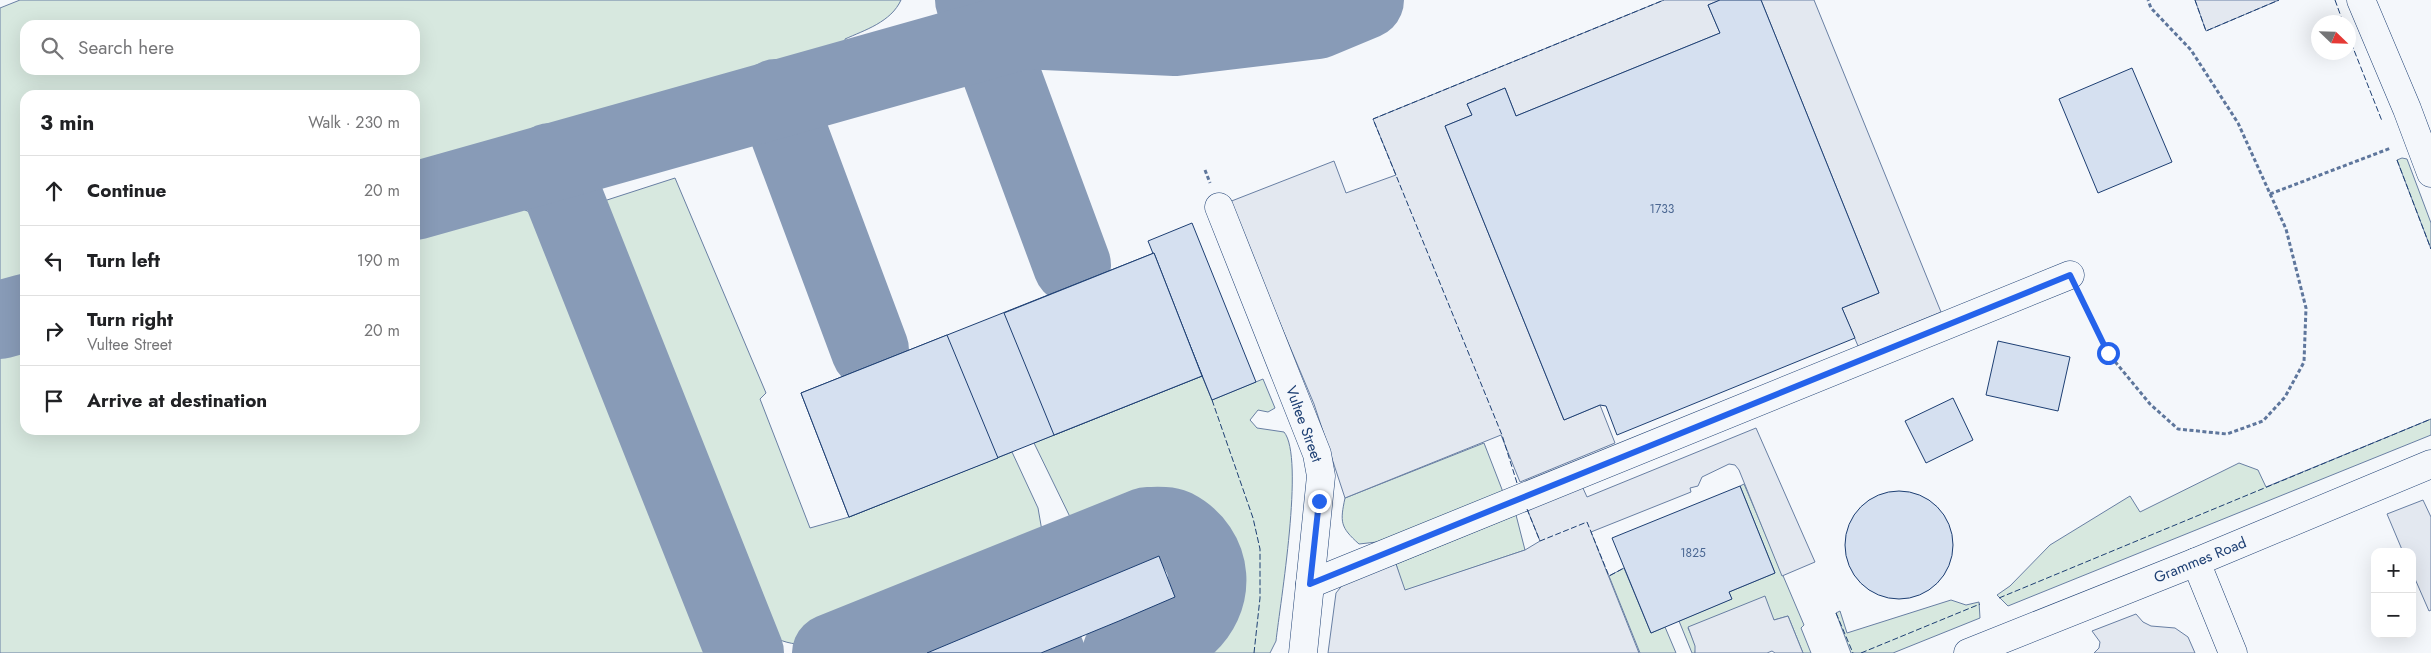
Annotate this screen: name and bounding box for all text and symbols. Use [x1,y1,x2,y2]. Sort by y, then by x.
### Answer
north arrow [2311,15,2356,60]
search box [20,20,420,75]
icon: search [38,34,66,62]
text: Search here [78,34,174,61]
text: 3 min [40,108,94,138]
text: Walk · 230 m [308,111,400,134]
icon: ahead [40,177,68,205]
text: Continue [87,177,166,204]
text: 20 m [364,179,400,202]
house number: 1733 [1650,200,1675,218]
icon: left [40,247,68,275]
text: Turn left [87,247,160,274]
text: 190 m [357,249,400,272]
text: Turn right [87,306,173,333]
icon: right [40,317,68,345]
text: 20 m [364,319,400,342]
text: Vultee Street [87,333,172,356]
route start [2097,342,2120,365]
street label: Vultee Street [1280,383,1328,465]
icon: arrive [40,387,68,415]
text: Arrive at destination [87,387,267,414]
route end [1308,490,1331,513]
street label: Grammes Road [2150,531,2250,589]
house number: 1825 [1680,544,1706,562]
map controls [2371,548,2416,638]
button: + [2371,548,2416,593]
button: − [2371,593,2416,638]

